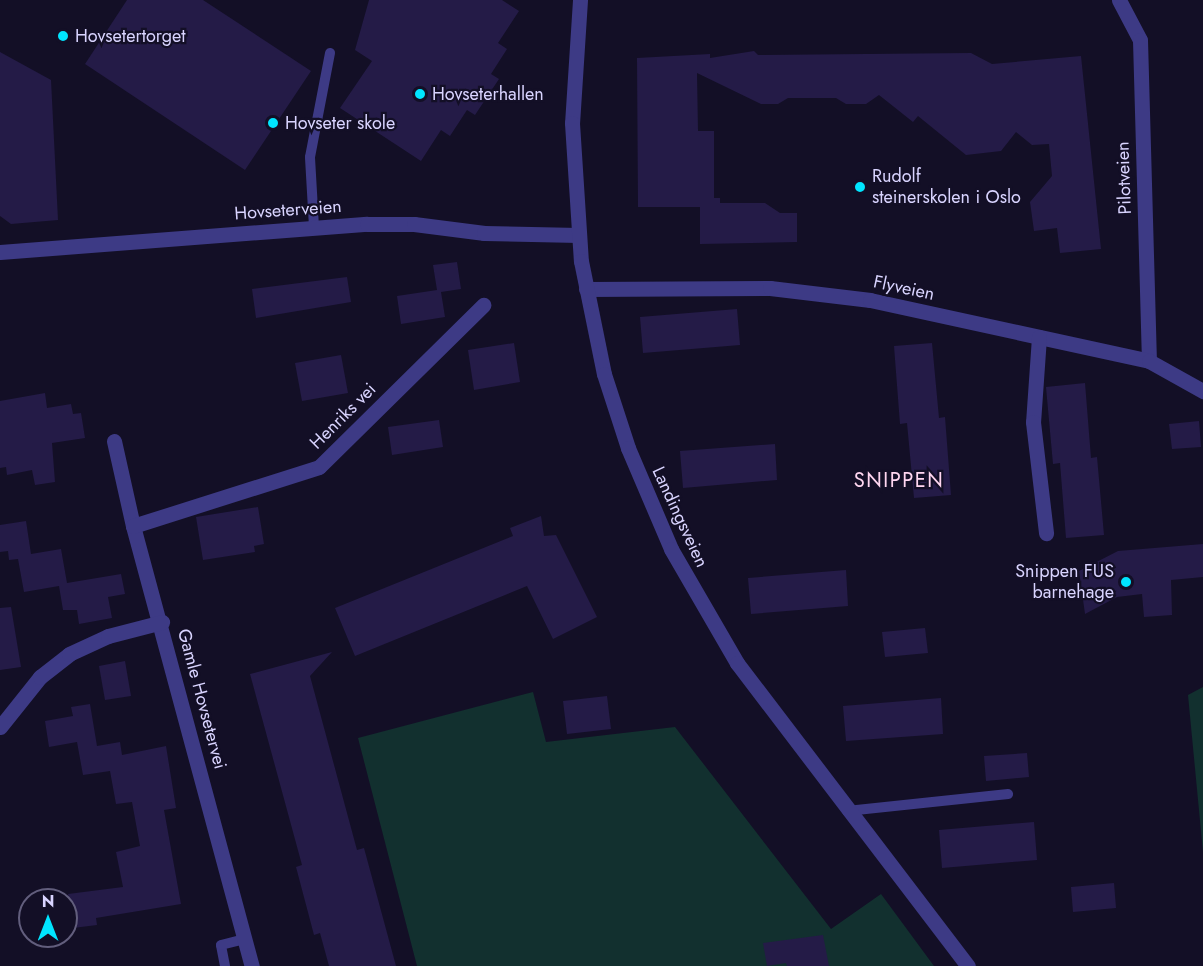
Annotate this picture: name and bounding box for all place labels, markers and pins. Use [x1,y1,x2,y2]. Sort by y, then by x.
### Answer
place label: Hovsetertorget [75,25,186,47]
marker: Hovsetertorget [56,29,70,43]
place label: Hovseterhallen [432,83,544,105]
marker: Hovseterhallen [413,87,427,101]
place label: Hovseter skole [285,112,395,134]
marker: Hovseter skole [266,116,280,130]
place label: Rudolf steinerskolen i Oslo [872,166,1021,208]
marker: Rudolf steinerskolen i Oslo [853,180,867,194]
place label: Snippen FUS barnehage [1015,561,1114,604]
marker: Snippen FUS barnehage [1119,575,1133,589]

